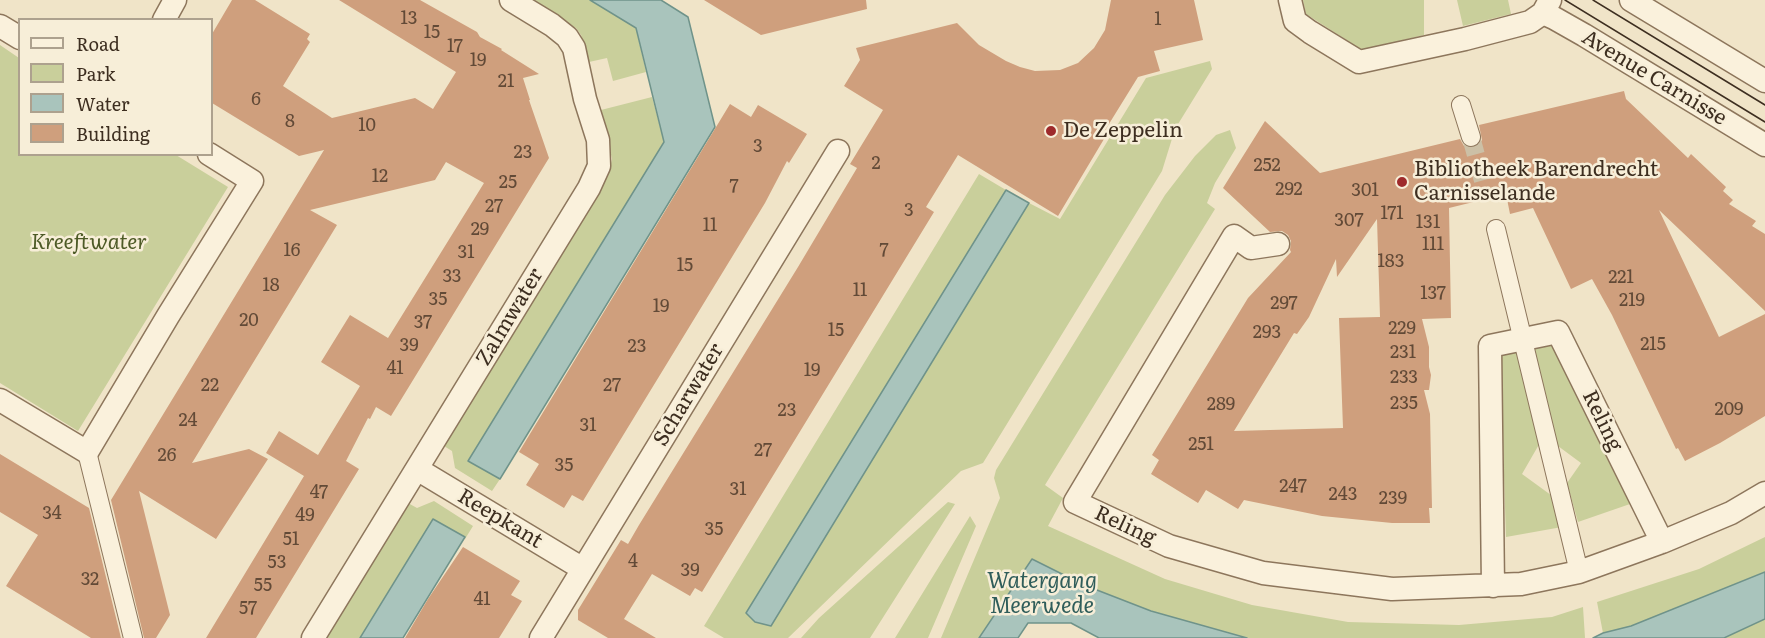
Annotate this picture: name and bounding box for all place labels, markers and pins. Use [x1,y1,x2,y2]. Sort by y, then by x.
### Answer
place label: De Zeppelin [1063,118,1183,144]
marker: De Zeppelin [1044,124,1058,138]
place label: Bibliotheek Barendrecht Carnisselande [1414,157,1658,207]
marker: Bibliotheek Barendrecht Carnisselande [1395,175,1409,189]

